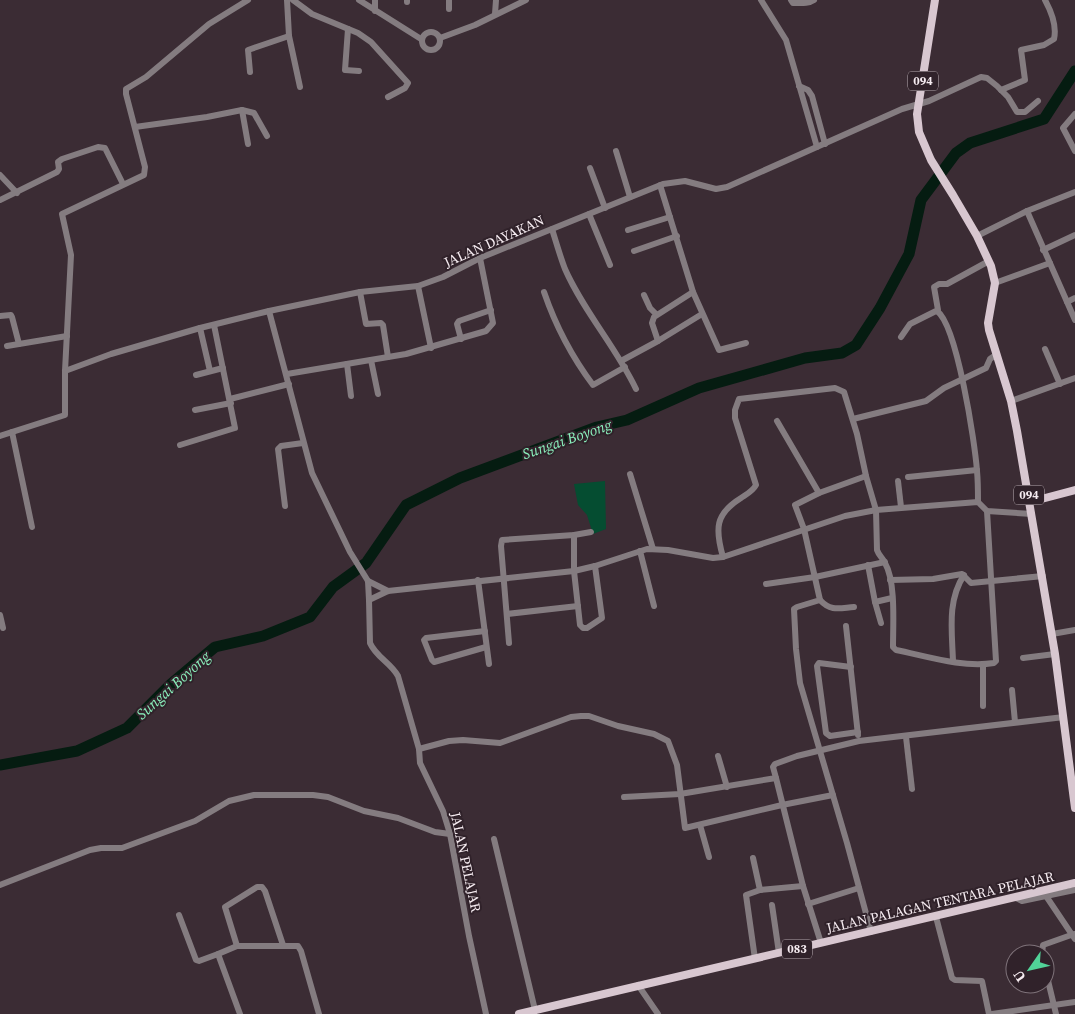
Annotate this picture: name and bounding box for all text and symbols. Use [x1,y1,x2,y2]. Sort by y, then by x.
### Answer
road number: 094 [908,72,938,90]
street label: JALAN DAYAKAN [440,210,547,272]
water label: Sungai Boyong [519,414,615,464]
road number: 094 [1014,486,1044,504]
water label: Sungai Boyong [131,645,215,724]
street label: JALAN PELAJAR [445,809,486,914]
street label: JALAN PALAGAN TENTARA PELAJAR [823,866,1056,938]
road number: 083 [782,940,812,959]
north arrow [1005,944,1055,994]
text: U [1008,966,1030,986]

